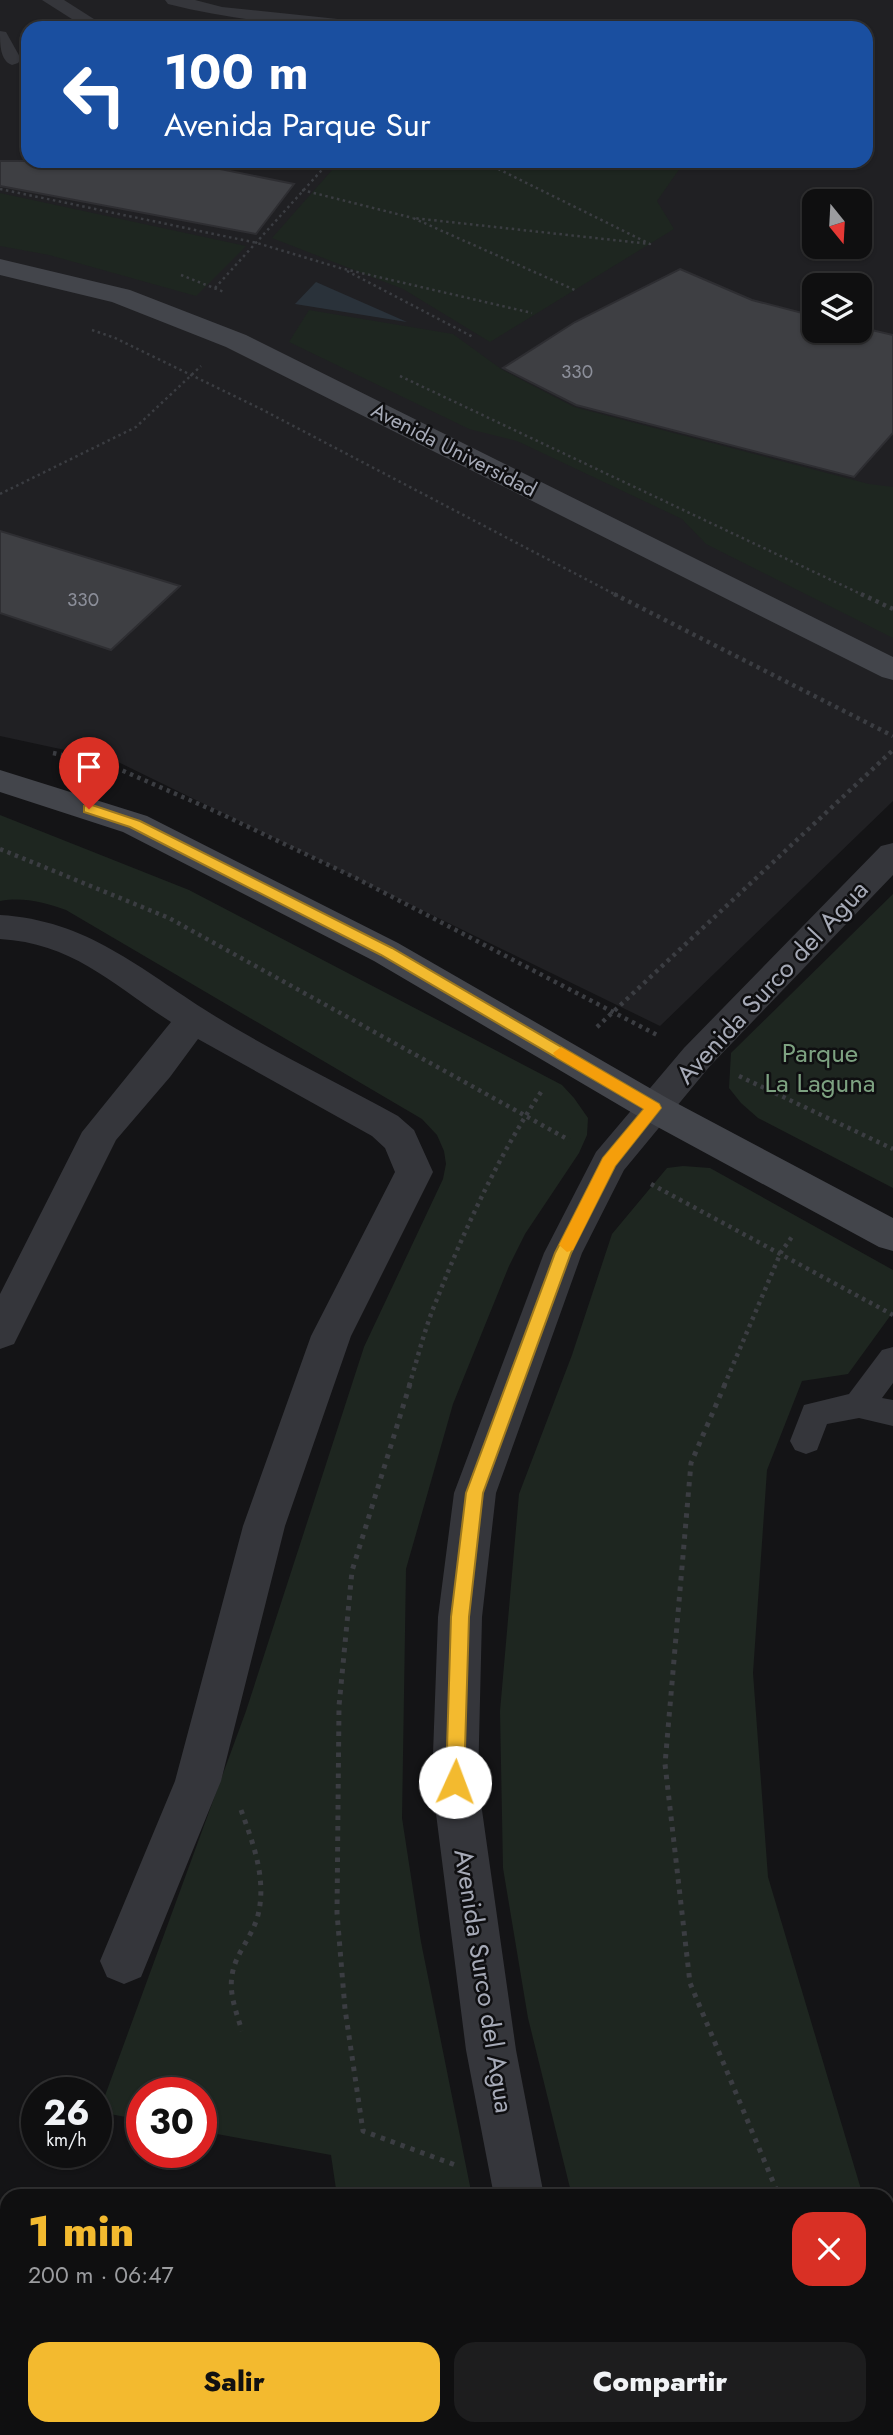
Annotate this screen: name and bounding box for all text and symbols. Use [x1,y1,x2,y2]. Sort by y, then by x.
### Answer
text: 100 m [164,37,309,107]
icon: left [49,49,140,140]
text: Avenida Parque Sur [164,102,431,148]
north arrow [802,189,872,259]
map controls [802,189,872,343]
button: layers [802,273,872,343]
house number: 330 [561,358,593,385]
street label: Avenida Universidad [366,395,542,505]
house number: 330 [67,586,99,613]
pin [59,737,119,809]
icon: arrive [70,748,108,786]
street label: Avenida Surco del Agua [667,871,877,1093]
park label: Parque La Laguna [765,1034,875,1102]
position arrow [418,1745,492,1819]
street label: Avenida Surco del Agua [444,1846,524,2116]
speed limit sign: 30 [126,2077,217,2168]
text: 26 [43,2088,90,2138]
text: km/h [46,2127,87,2153]
text: 1 min [28,2201,134,2262]
button: close [792,2212,866,2286]
text: 200 m · 06:47 [28,2258,174,2292]
button: Salir [28,2342,440,2422]
button: Compartir [454,2342,866,2422]

